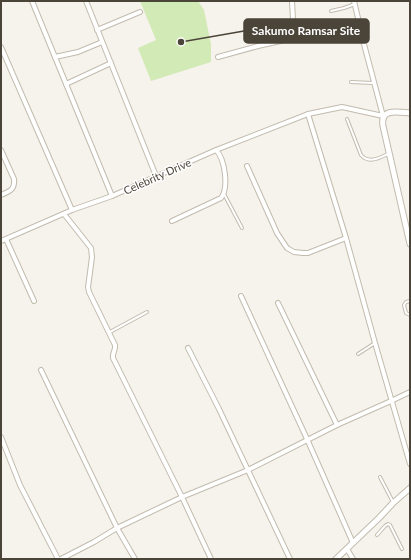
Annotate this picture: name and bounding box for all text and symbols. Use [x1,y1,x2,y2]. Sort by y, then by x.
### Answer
callout: Sakumo Ramsar Site [244,19,369,43]
text: Sakumo Ramsar Site [252,23,361,38]
street label: Celebrity Drive [121,155,193,197]

